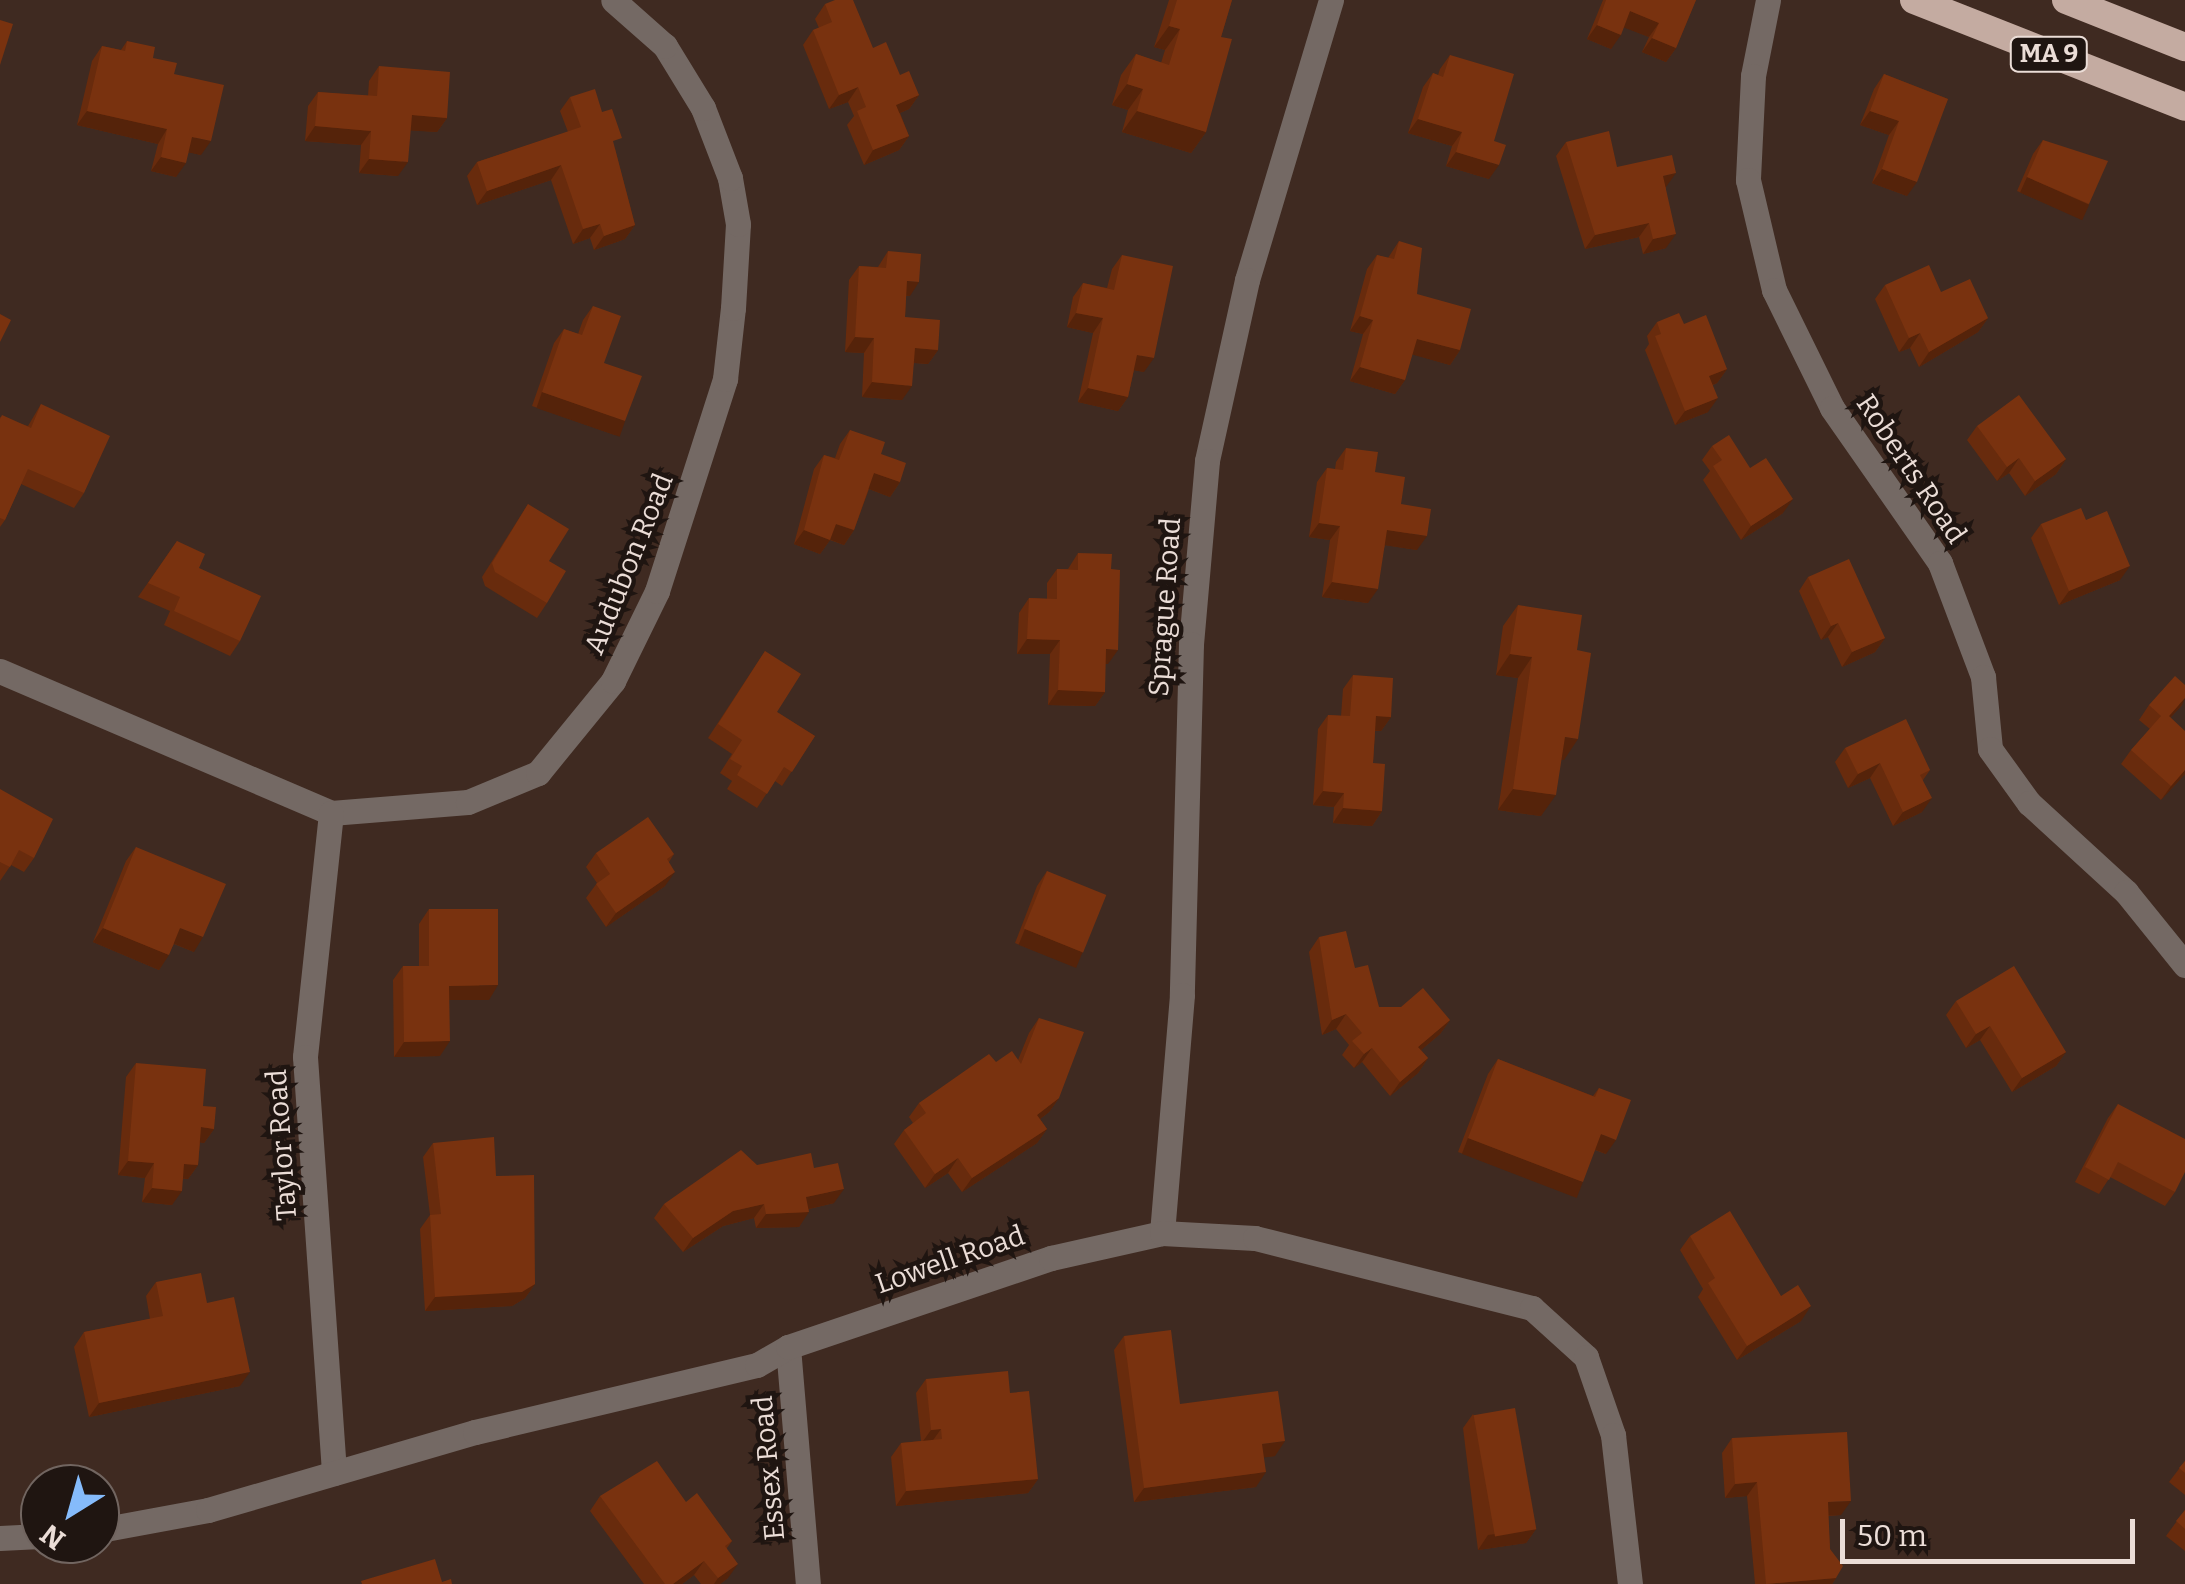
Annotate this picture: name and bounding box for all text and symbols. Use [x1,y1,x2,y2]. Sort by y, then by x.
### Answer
road number: MA 9 [2009,34,2089,74]
street label: Roberts Road [1849,388,1973,550]
street label: Audubon Road [577,469,681,659]
street label: Sprague Road [1142,516,1188,698]
street label: Taylor Road [260,1068,304,1222]
street label: Lowell Road [871,1219,1029,1301]
street label: Essex Road [746,1394,792,1542]
north arrow [20,1464,120,1564]
scale bar [1845,1499,2140,1561]
text: N [34,1517,71,1556]
text: 50 m [1857,1518,1927,1554]

